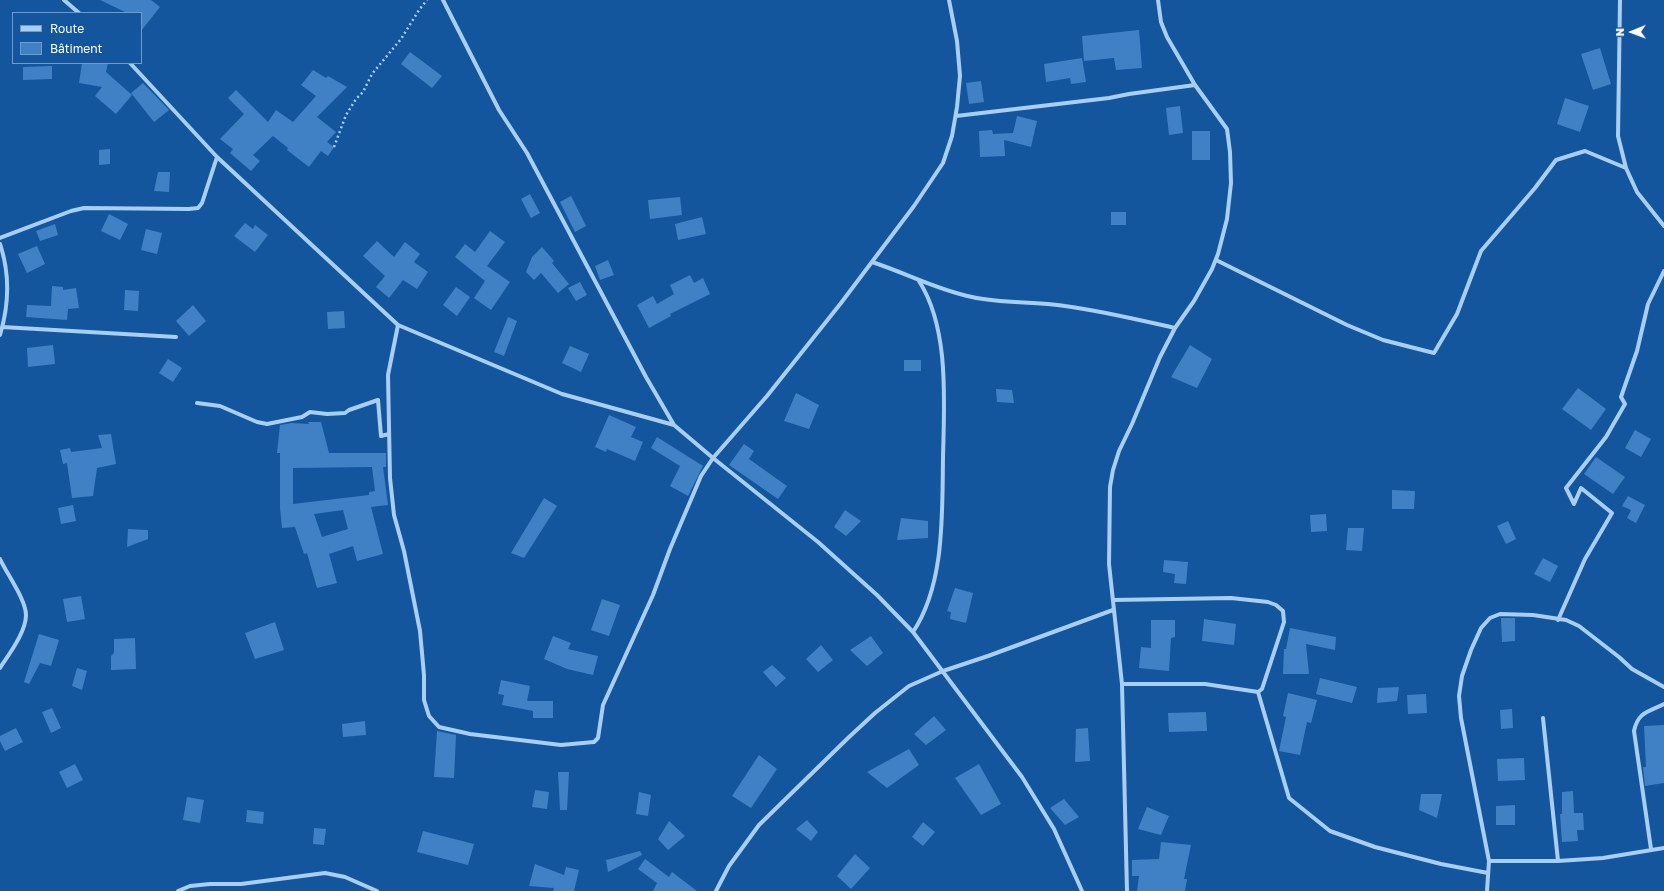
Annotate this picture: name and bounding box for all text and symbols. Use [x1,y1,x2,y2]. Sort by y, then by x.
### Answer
legend [12,12,142,64]
north arrow [1612,12,1652,52]
text: Route [50,21,84,36]
text: N [1613,28,1626,37]
text: Bâtiment [50,41,102,56]

